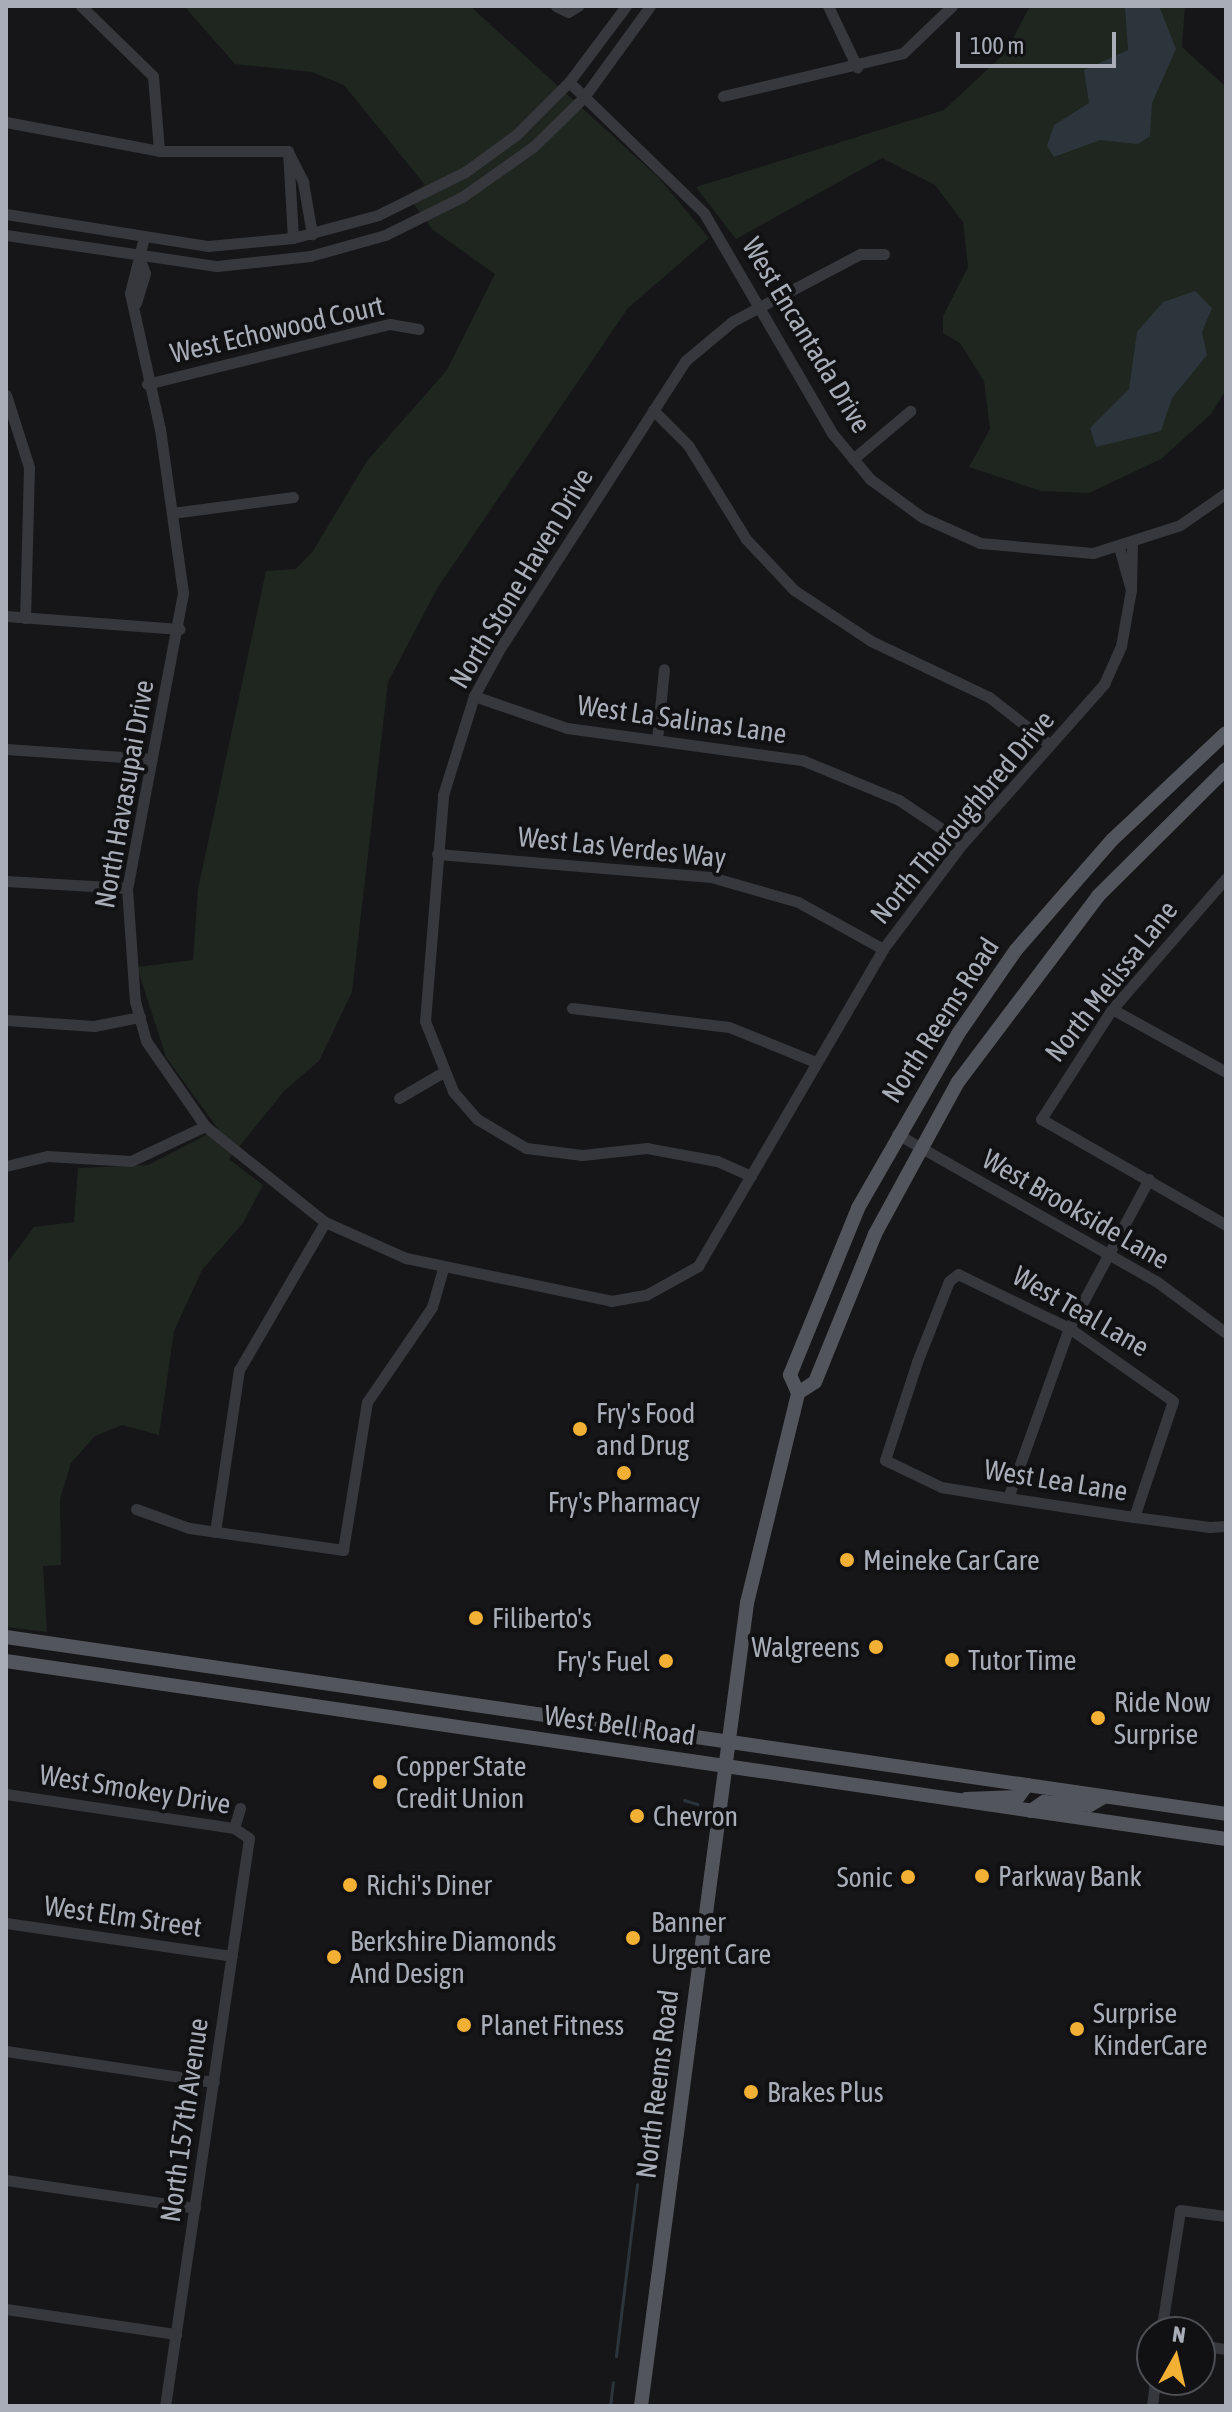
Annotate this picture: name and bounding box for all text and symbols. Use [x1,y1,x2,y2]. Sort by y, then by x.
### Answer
scale bar [960,16,1120,66]
text: 100 m [970,32,1024,59]
street label: West Encantada Drive [735,231,879,439]
street label: West Echowood Court [167,288,387,370]
street label: North Stone Haven Drive [442,462,600,694]
street label: North Havasupai Drive [87,677,161,911]
street label: West La Salinas Lane [575,688,789,750]
street label: North Thoroughbred Drive [863,704,1061,930]
street label: West Las Verdes Way [516,819,728,875]
street label: North Melissa Lane [1038,894,1184,1068]
street label: North Reems Road [874,931,1006,1109]
street label: West Brookside Lane [976,1142,1176,1276]
street label: West Teal Lane [1007,1259,1155,1363]
place label: Fry's Food and Drug [596,1396,695,1462]
marker: Fry's Food and Drug [571,1420,589,1438]
street label: West Lea Lane [982,1452,1130,1508]
marker: Fry's Pharmacy [615,1464,633,1482]
place label: Fry's Pharmacy [548,1485,700,1519]
place label: Meineke Car Care [863,1543,1040,1577]
marker: Meineke Car Care [838,1551,856,1569]
place label: Filiberto's [492,1601,592,1635]
marker: Filiberto's [467,1609,485,1627]
place label: Walgreens [751,1630,860,1664]
marker: Walgreens [867,1638,885,1656]
place label: Tutor Time [968,1643,1076,1677]
place label: Fry's Fuel [557,1644,650,1678]
marker: Tutor Time [943,1651,961,1669]
marker: Fry's Fuel [657,1652,675,1670]
place label: Ride Now Surprise [1114,1685,1210,1751]
street label: West Bell Road [542,1698,698,1752]
marker: Ride Now Surprise [1089,1709,1107,1727]
place label: Copper State Credit Union [396,1749,526,1815]
street label: West Smokey Drive [37,1757,233,1821]
marker: Copper State Credit Union [371,1773,389,1791]
place label: Chevron [653,1799,738,1833]
marker: Chevron [628,1807,646,1825]
place label: Parkway Bank [998,1859,1142,1893]
place label: Sonic [837,1860,892,1894]
marker: Parkway Bank [973,1867,991,1885]
place label: Richi's Diner [366,1868,492,1902]
marker: Sonic [899,1868,917,1886]
marker: Richi's Diner [341,1876,359,1894]
street label: West Elm Street [42,1888,204,1944]
place label: Banner Urgent Care [651,1905,771,1971]
place label: Berkshire Diamonds And Design [350,1924,556,1990]
marker: Banner Urgent Care [622,1927,644,1949]
marker: Berkshire Diamonds And Design [325,1948,343,1966]
street label: North Reems Road [629,1988,685,2180]
place label: Surprise KinderCare [1093,1996,1208,2062]
place label: Planet Fitness [480,2008,624,2042]
street label: North 157th Avenue [153,2016,215,2224]
marker: Planet Fitness [455,2016,473,2034]
marker: Surprise KinderCare [1068,2020,1086,2038]
place label: Brakes Plus [767,2075,884,2109]
marker: Brakes Plus [742,2083,760,2101]
north arrow [1136,2316,1216,2396]
text: N [1171,2320,1187,2348]

